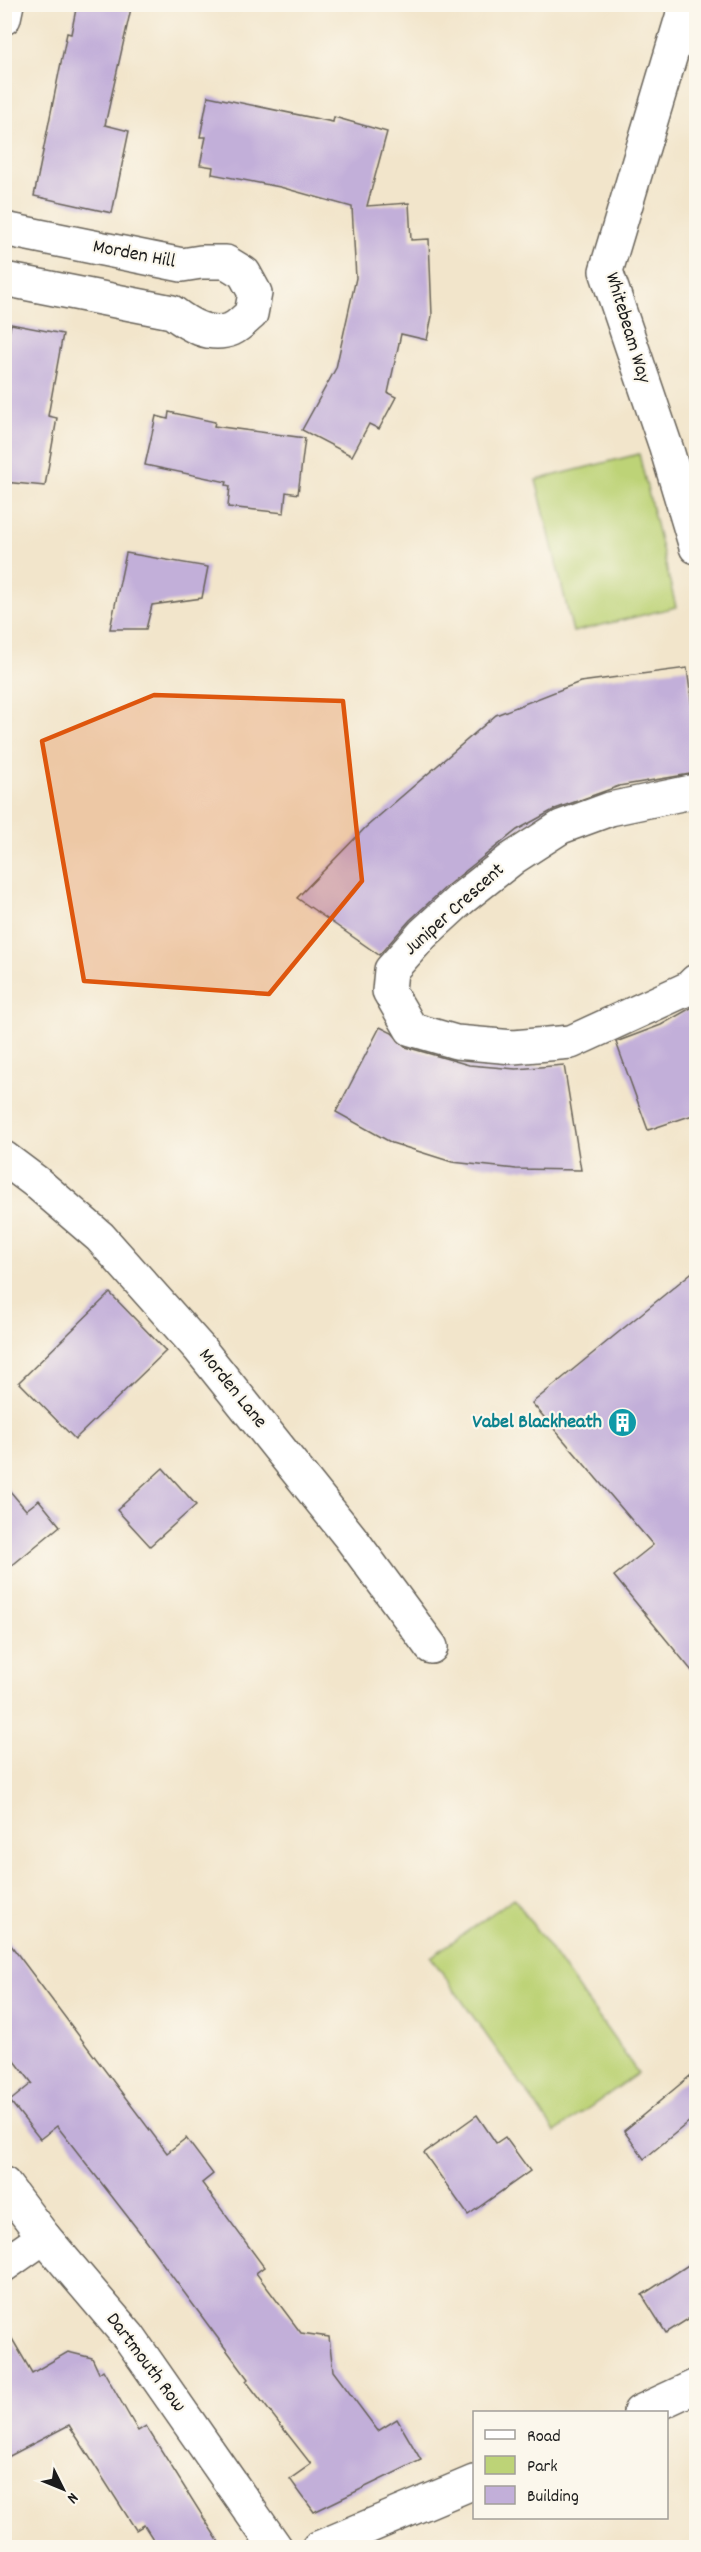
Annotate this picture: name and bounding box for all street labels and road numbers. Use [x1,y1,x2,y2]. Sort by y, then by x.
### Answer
street label: Morden Hill [90,233,178,277]
street label: Whitebeam Way [597,269,657,388]
street label: Juniper Crescent [399,857,511,963]
street label: Morden Lane [191,1343,273,1435]
street label: Dartmouth Row [98,2307,192,2419]

